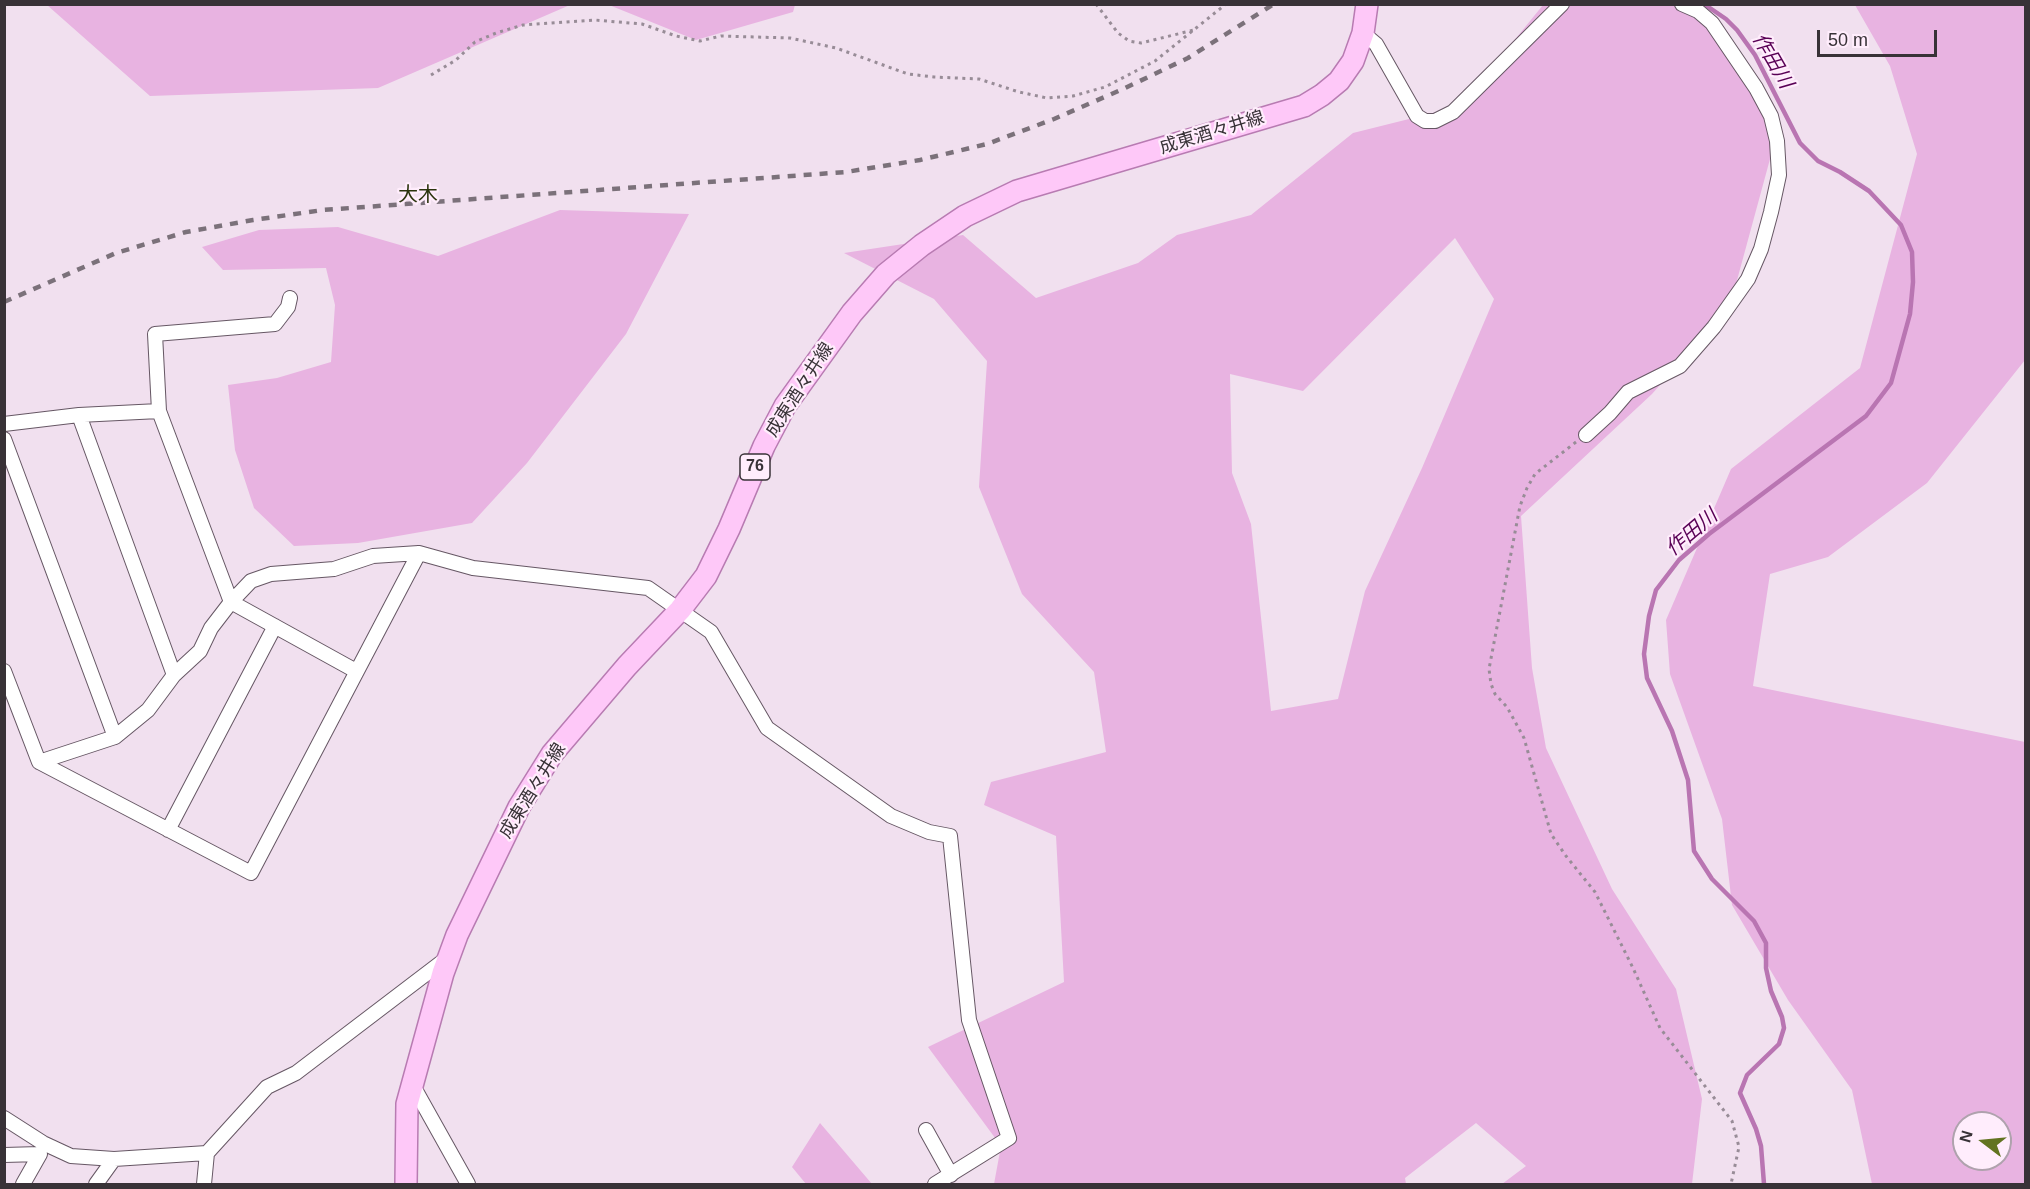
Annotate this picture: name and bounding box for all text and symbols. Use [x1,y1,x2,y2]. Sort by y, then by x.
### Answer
scale bar [1820,18,1940,56]
water label: 作田川 [1747,29,1797,93]
text: 50 m [1828,30,1868,50]
street label: 成東酒々井線 [1157,107,1267,159]
district label: 大木 [398,183,438,207]
street label: 成東酒々井線 [762,339,838,441]
road number: 76 [740,454,770,480]
water label: 作田川 [1661,505,1723,561]
street label: 成東酒々井線 [495,739,571,843]
north arrow [1952,1111,2012,1171]
text: N [1956,1129,1976,1144]

